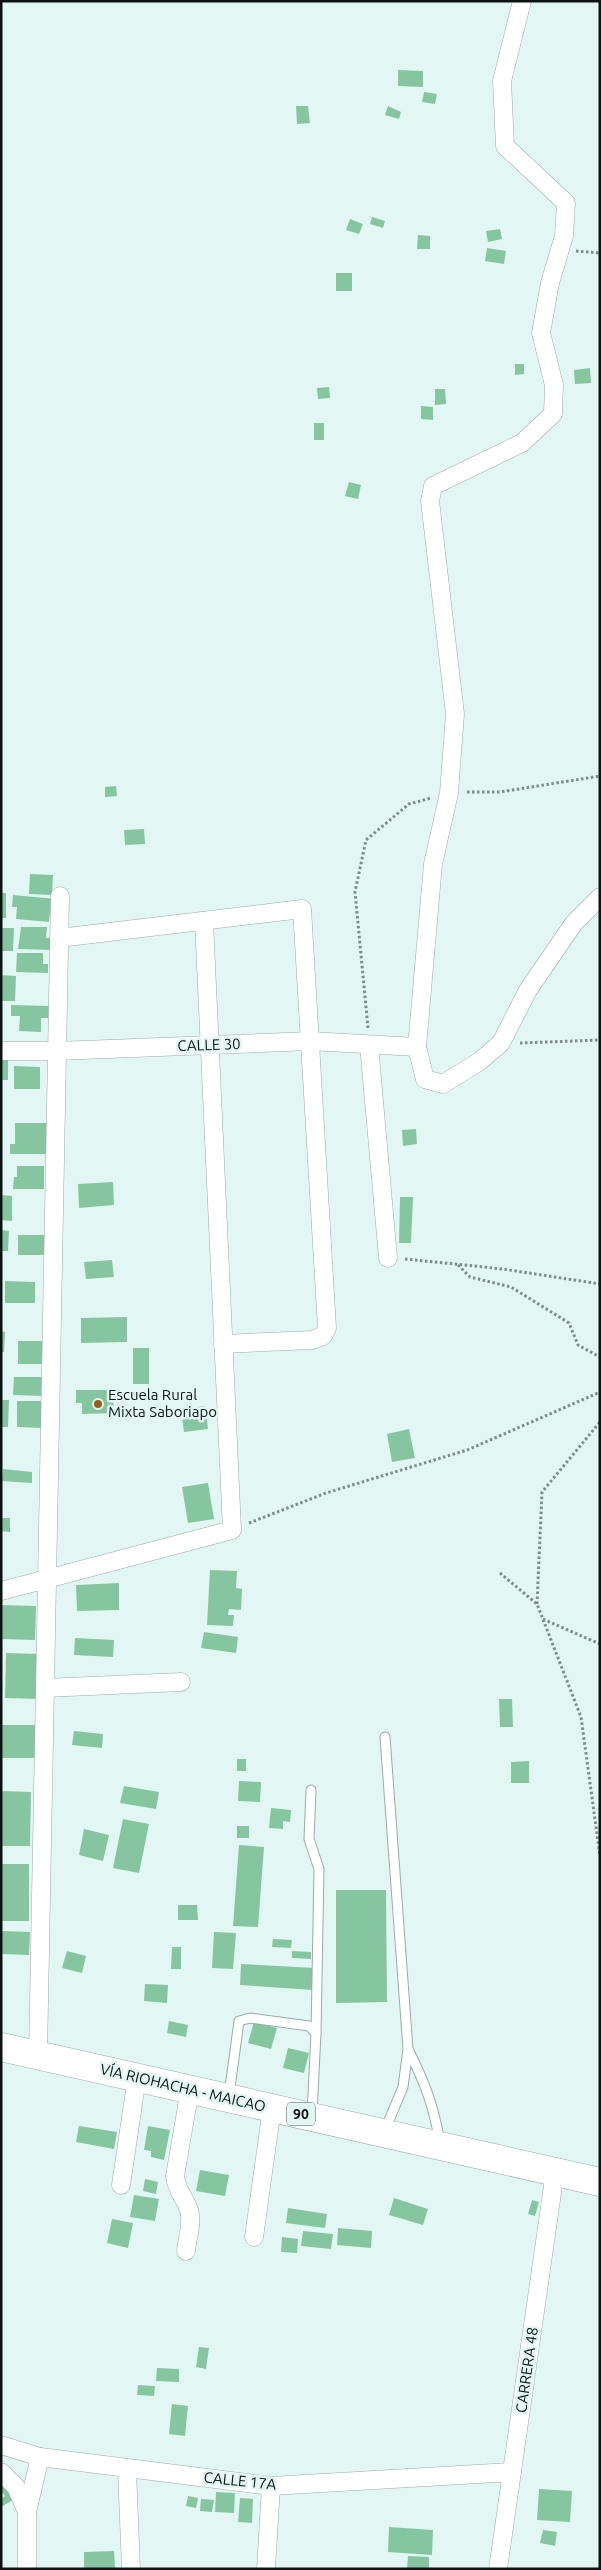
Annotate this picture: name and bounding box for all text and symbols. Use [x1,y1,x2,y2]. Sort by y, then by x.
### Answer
street label: CALLE 30 [177,1035,241,1054]
place label: Escuela Rural Mixta Saboriapo [108,1386,217,1420]
marker: Escuela Rural Mixta Saboriapo [92,1398,104,1410]
street label: VÍA RIOHACHA - MAICAO [99,2060,268,2115]
road number: 90 [287,2102,315,2126]
street label: CARRERA 48 [512,2326,541,2414]
street label: CALLE 17A [203,2468,278,2493]

